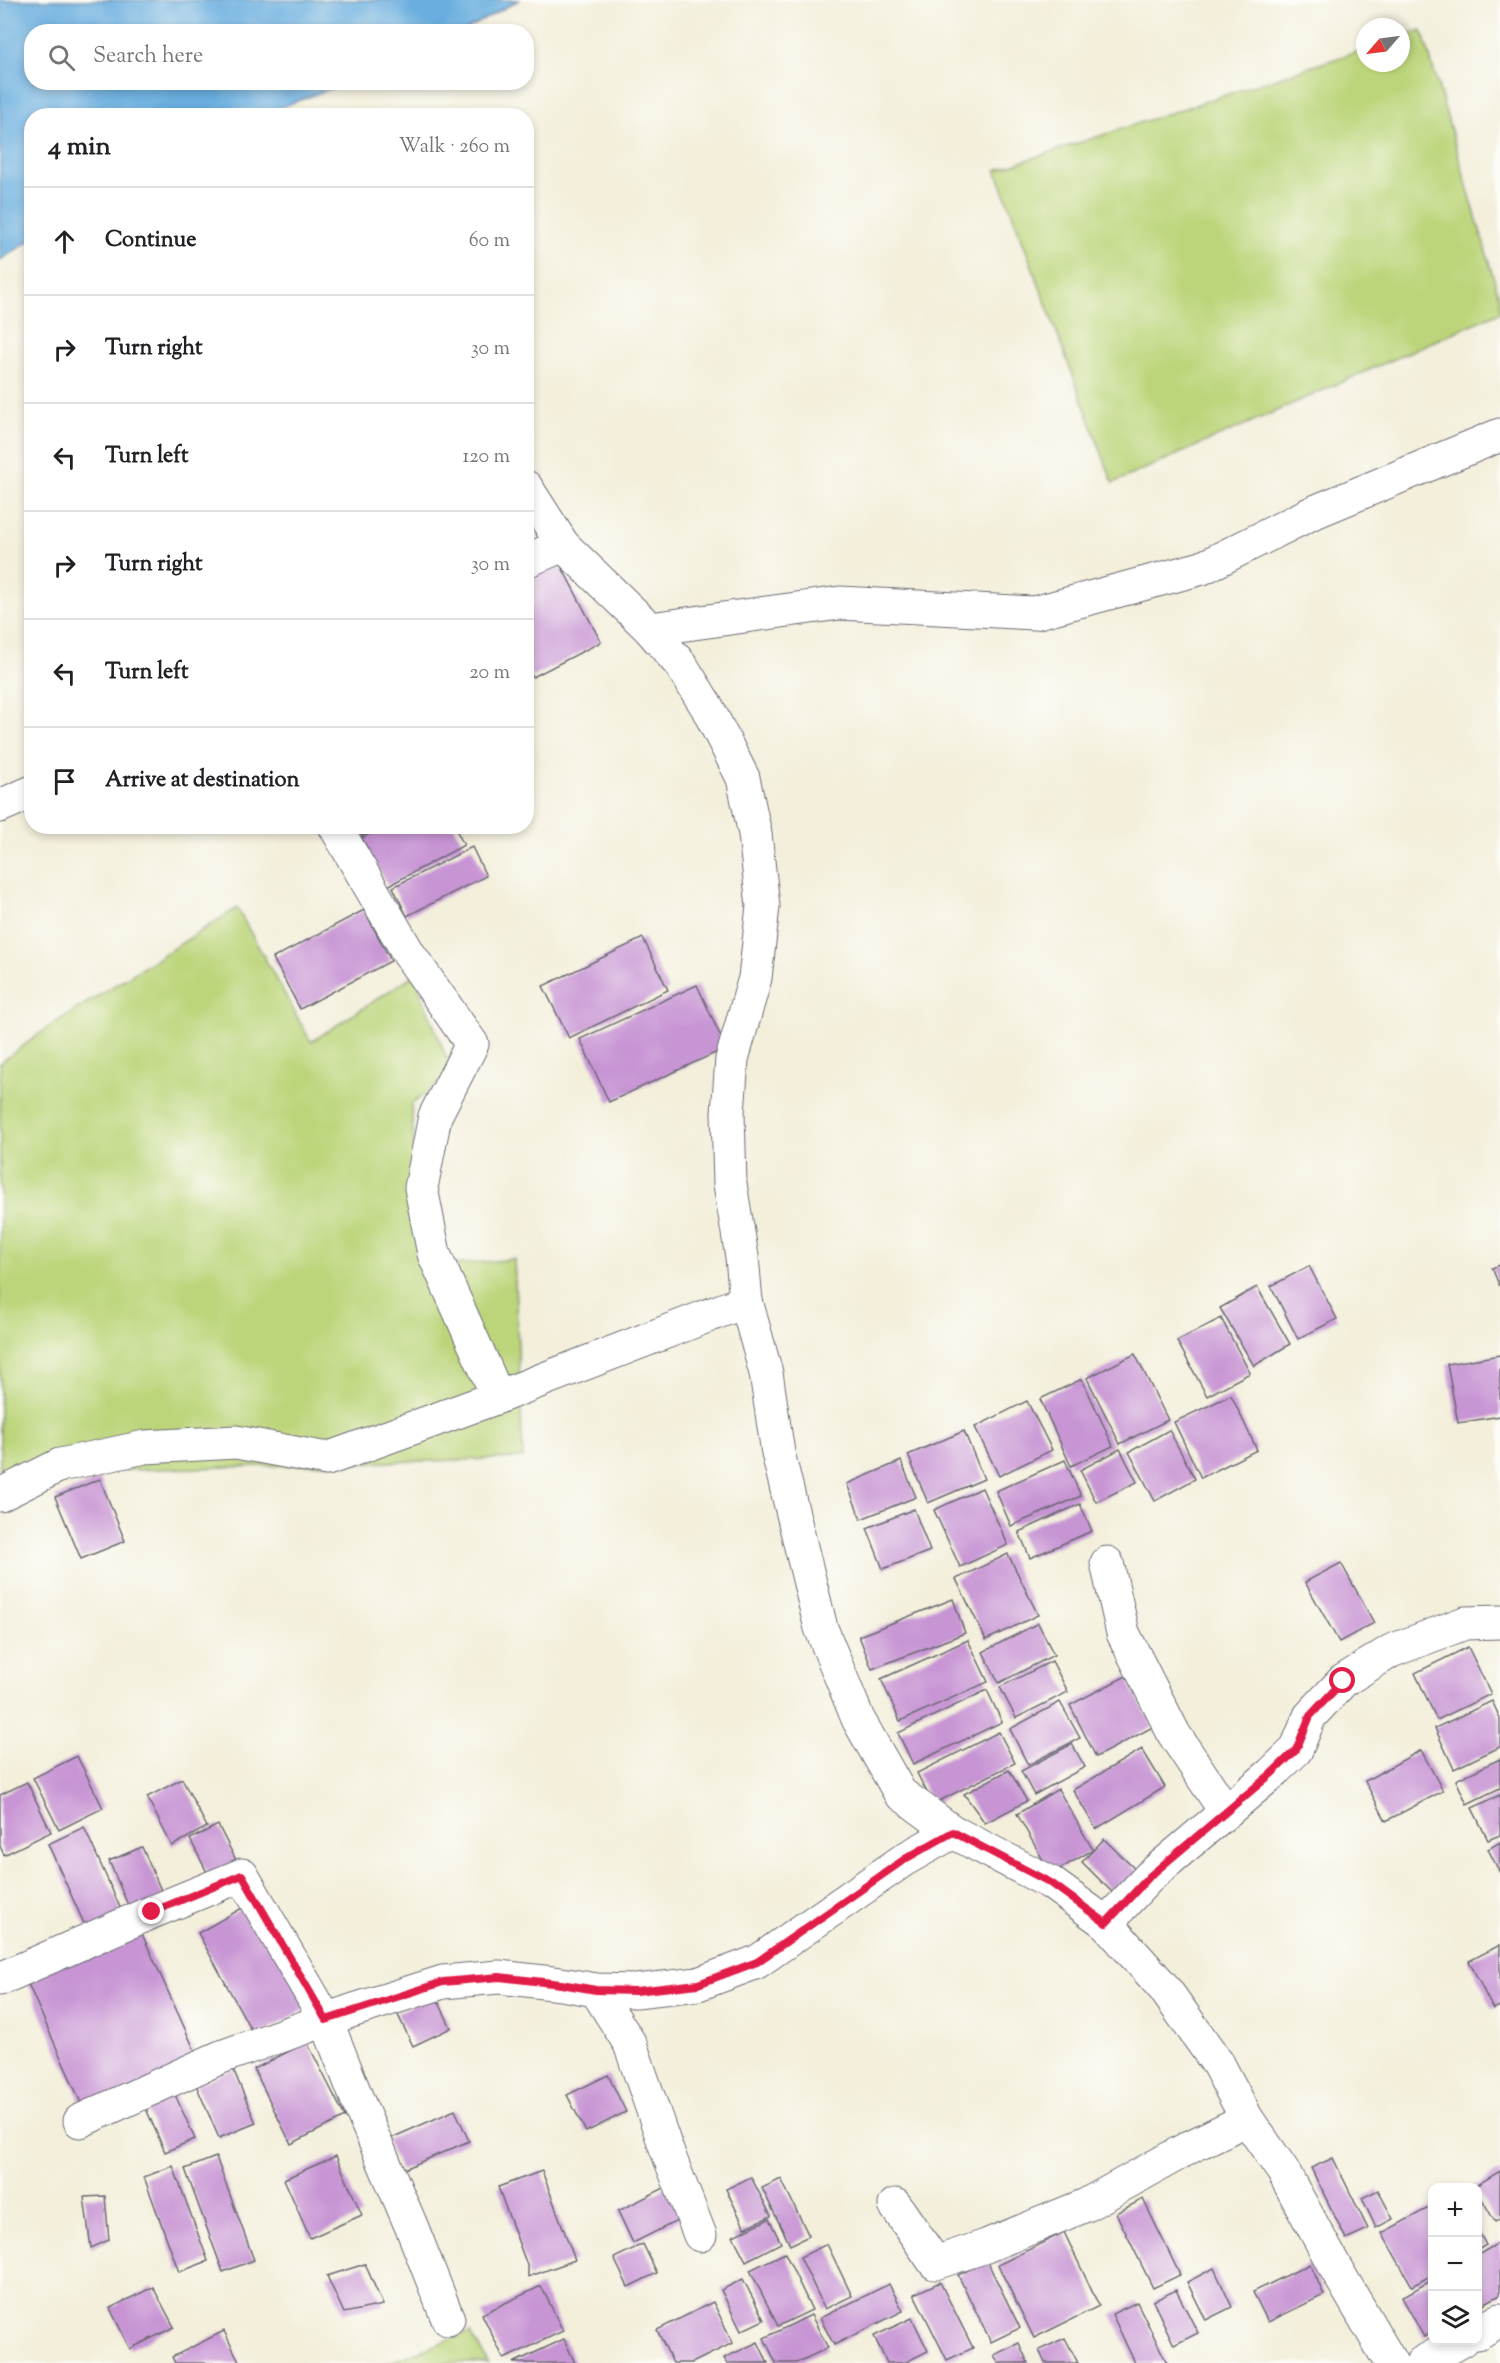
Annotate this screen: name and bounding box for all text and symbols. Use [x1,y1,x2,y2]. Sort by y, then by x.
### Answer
north arrow [1356,18,1410,72]
search box [24,24,534,90]
icon: search [45,41,78,74]
text: Search here [93,41,203,73]
text: 4 min [48,129,111,166]
text: Walk · 260 m [399,133,510,162]
icon: ahead [48,225,81,258]
text: Continue [105,225,196,257]
text: 60 m [469,227,510,256]
icon: right [48,333,81,366]
text: Turn right [105,333,202,365]
text: 30 m [471,335,510,364]
icon: left [48,441,81,474]
text: Turn left [105,441,188,473]
text: 120 m [462,443,510,472]
icon: right [48,549,81,582]
text: Turn right [105,549,202,581]
text: 30 m [471,551,510,580]
icon: left [48,657,81,690]
text: Turn left [105,657,188,689]
text: 20 m [469,659,510,688]
icon: arrive [48,765,81,798]
text: Arrive at destination [105,765,300,797]
route start [1329,1667,1355,1693]
route end [138,1898,164,1924]
map controls [1428,2183,1482,2345]
button: + [1428,2183,1482,2237]
button: − [1428,2237,1482,2291]
button: layers [1428,2291,1482,2345]

